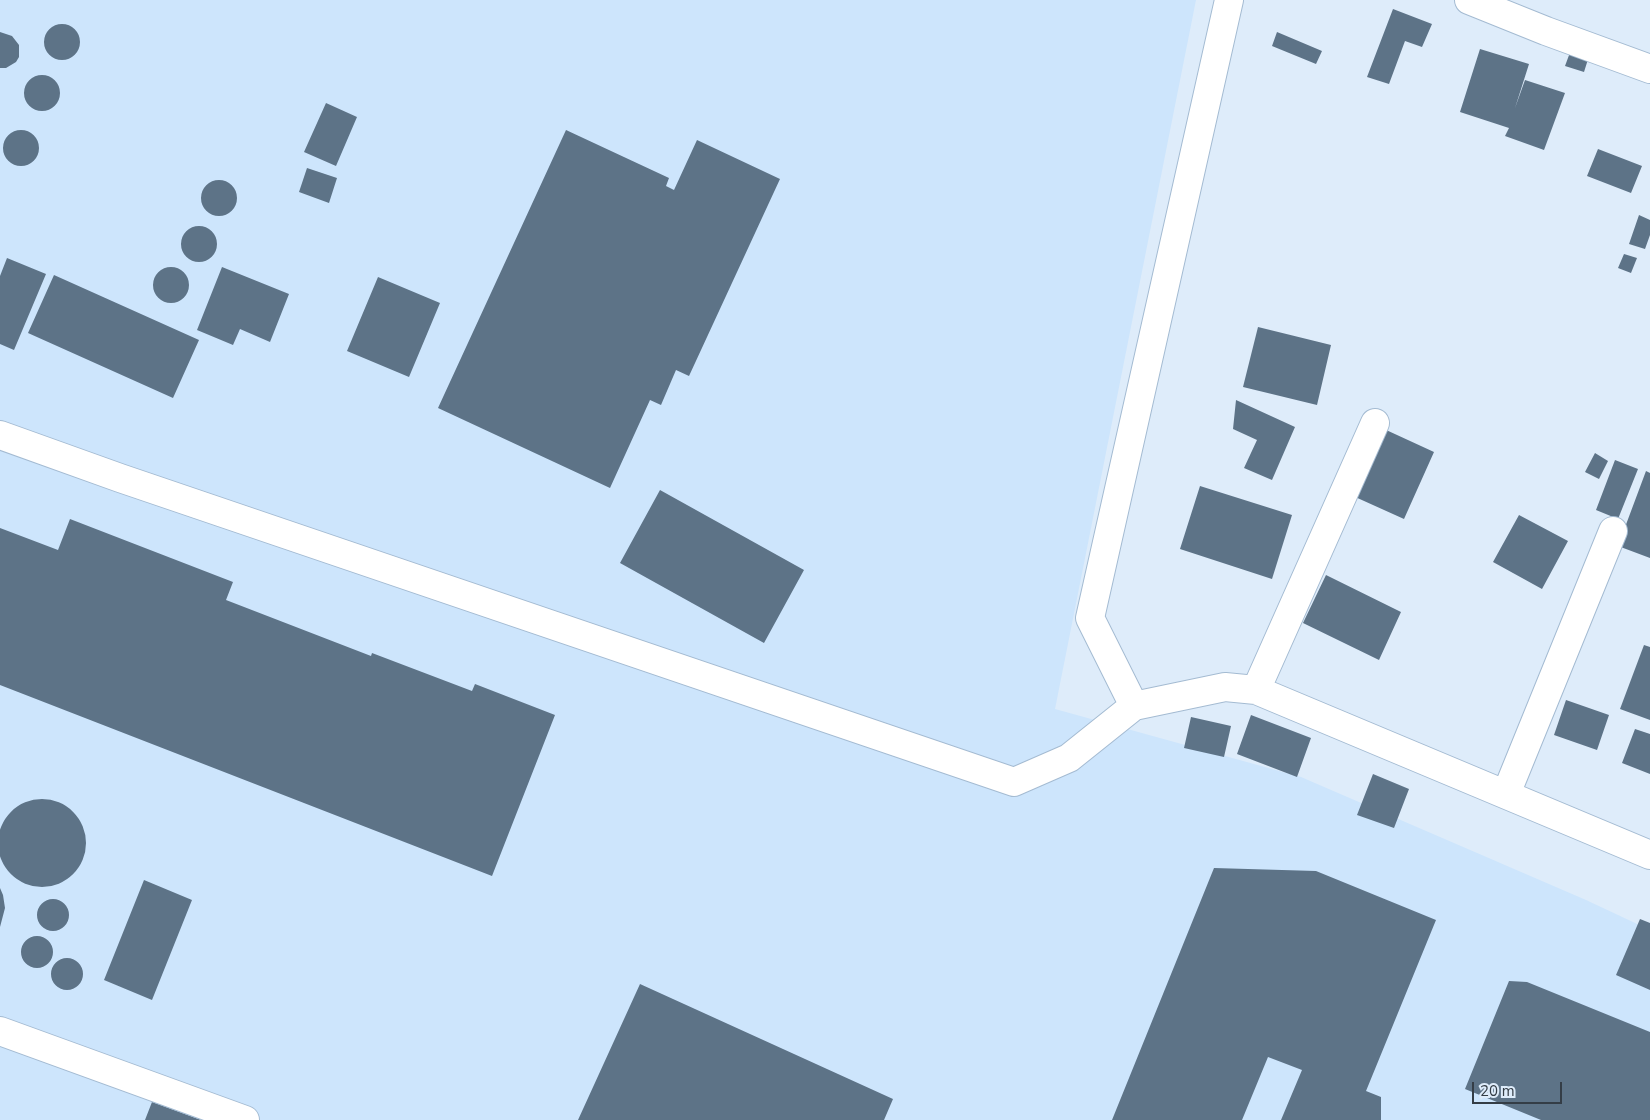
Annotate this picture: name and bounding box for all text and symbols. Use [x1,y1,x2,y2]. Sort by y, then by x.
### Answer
scale bar [1475,1072,1565,1104]
text: 20 m [1480,1081,1515,1101]

